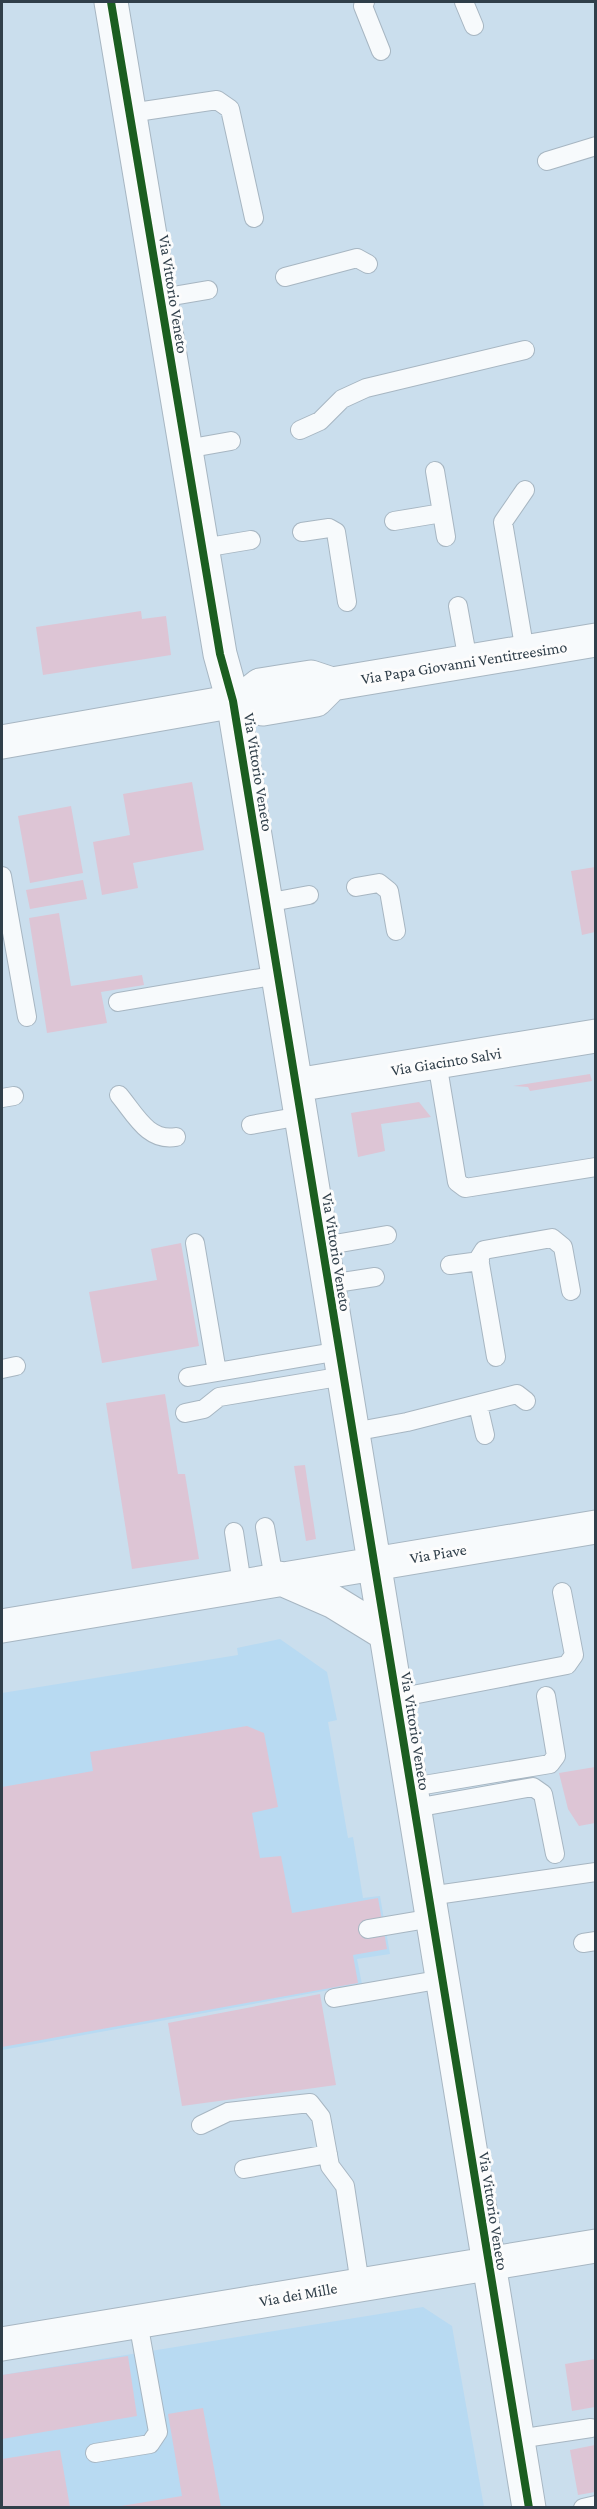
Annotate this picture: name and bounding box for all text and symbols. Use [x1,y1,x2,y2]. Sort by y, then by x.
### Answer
street label: Via Vittorio Veneto [156,233,191,355]
street label: Via Papa Giovanni Ventitreesimo [360,638,568,688]
street label: Via Vittorio Veneto [241,711,276,833]
street label: Via Giacinto Salvi [390,1044,502,1079]
street label: Via Vittorio Veneto [319,1191,354,1313]
street label: Via Piave [408,1541,468,1566]
street label: Via Vittorio Veneto [398,1670,433,1792]
street label: Via Vittorio Veneto [476,2150,511,2272]
street label: Via dei Mille [258,2279,338,2310]

